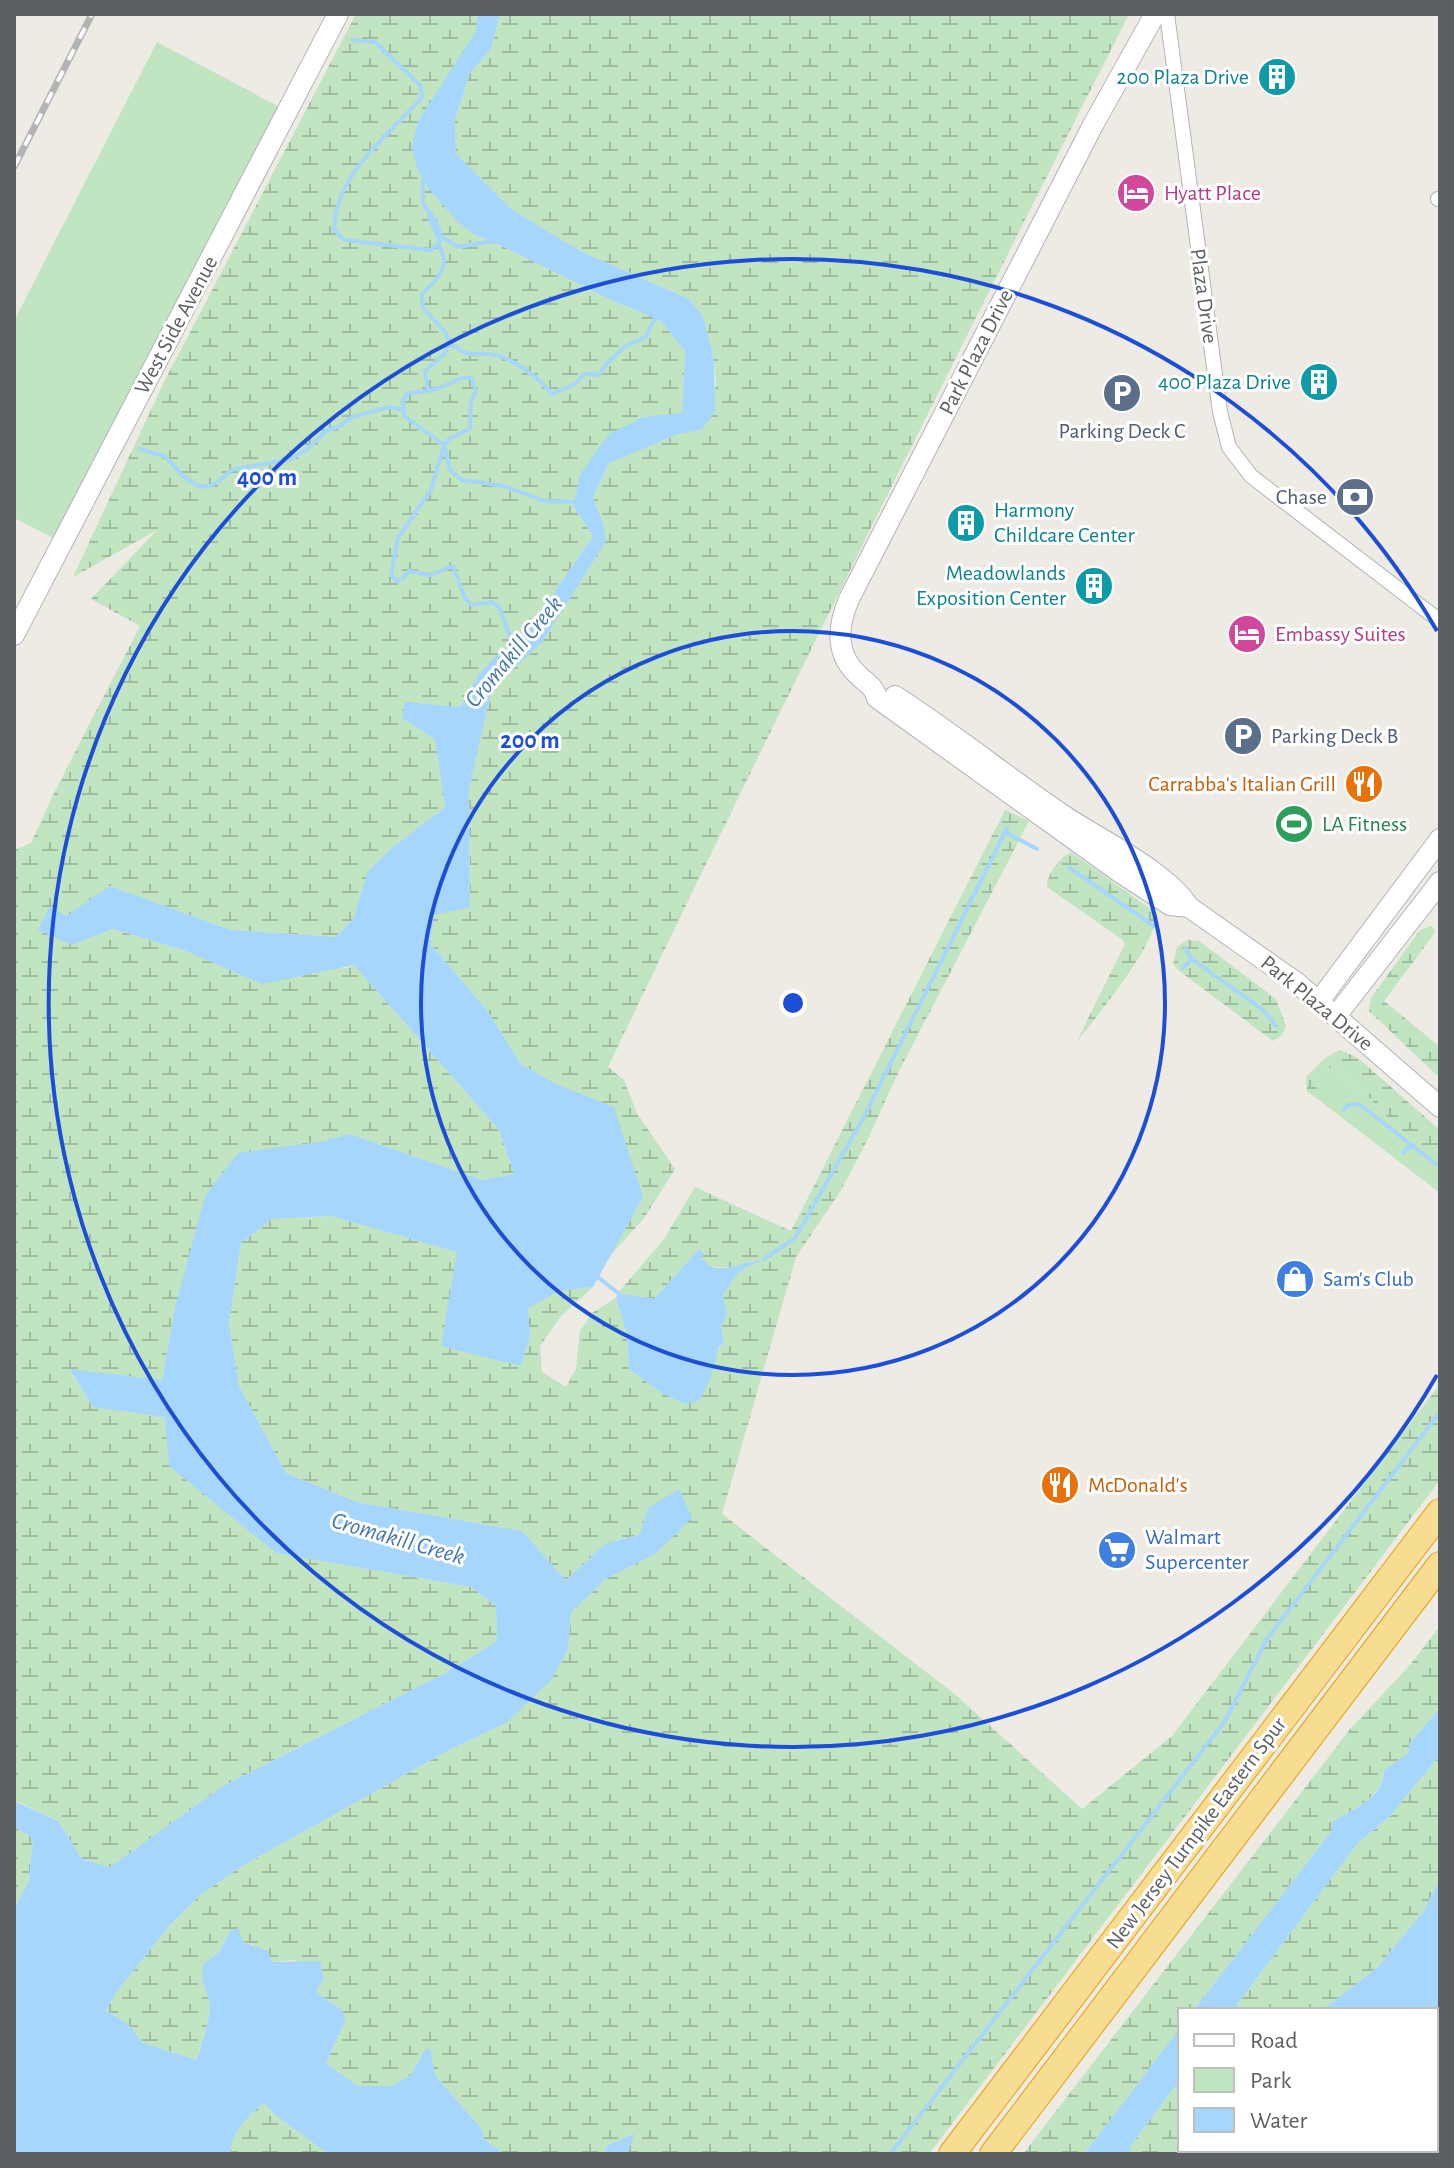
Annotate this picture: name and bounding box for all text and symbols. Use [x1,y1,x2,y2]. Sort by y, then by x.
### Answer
building icon: 200 Plaza Drive [1256,56,1298,98]
place label: 200 Plaza Drive [1116,66,1249,88]
hotel icon: Hyatt Place [1115,172,1157,214]
place label: Hyatt Place [1164,182,1261,204]
street label: Plaza Drive [1186,247,1222,345]
street label: West Side Avenue [130,252,222,398]
street label: Park Plaza Drive [935,286,1017,418]
building icon: 400 Plaza Drive [1298,361,1340,403]
place label: 400 Plaza Drive [1158,371,1291,393]
parking icon: Parking Deck C [1101,372,1143,414]
place label: Parking Deck C [1059,420,1185,442]
text: 400 m [237,466,297,490]
bank icon: Chase [1334,476,1376,518]
place label: Chase [1276,486,1327,508]
place label: Harmony Childcare Center [994,499,1135,546]
building icon: Harmony Childcare Center [945,502,987,544]
place label: Meadowlands Exposition Center [916,562,1066,609]
building icon: Meadowlands Exposition Center [1073,565,1115,607]
water label: Cromakill Creek [461,592,567,712]
hotel icon: Embassy Suites [1226,613,1268,655]
place label: Embassy Suites [1275,623,1406,645]
parking icon: Parking Deck B [1222,715,1264,757]
place label: Parking Deck B [1271,725,1398,747]
text: 200 m [500,729,560,753]
restaurant icon: Carrabba's Italian Grill [1343,763,1385,805]
place label: Carrabba's Italian Grill [1148,773,1336,795]
sports icon: LA Fitness [1273,803,1315,845]
place label: LA Fitness [1322,813,1407,835]
street label: Park Plaza Drive [1257,951,1377,1055]
centre of rings [779,989,807,1017]
shop icon: Sam's Club [1274,1258,1316,1300]
place label: Sam's Club [1323,1268,1414,1290]
restaurant icon: McDonald's [1039,1464,1081,1506]
place label: McDonald's [1088,1474,1188,1496]
water label: Cromakill Creek [329,1509,467,1569]
place label: Walmart Supercenter [1145,1526,1249,1573]
supermarket icon: Walmart Supercenter [1096,1529,1138,1571]
street label: New Jersey Turnpike Eastern Spur [1102,1713,1290,1953]
legend [1178,2008,1438,2152]
text: Road [1250,2029,1298,2053]
text: Park [1250,2069,1291,2093]
text: Water [1250,2109,1308,2133]

